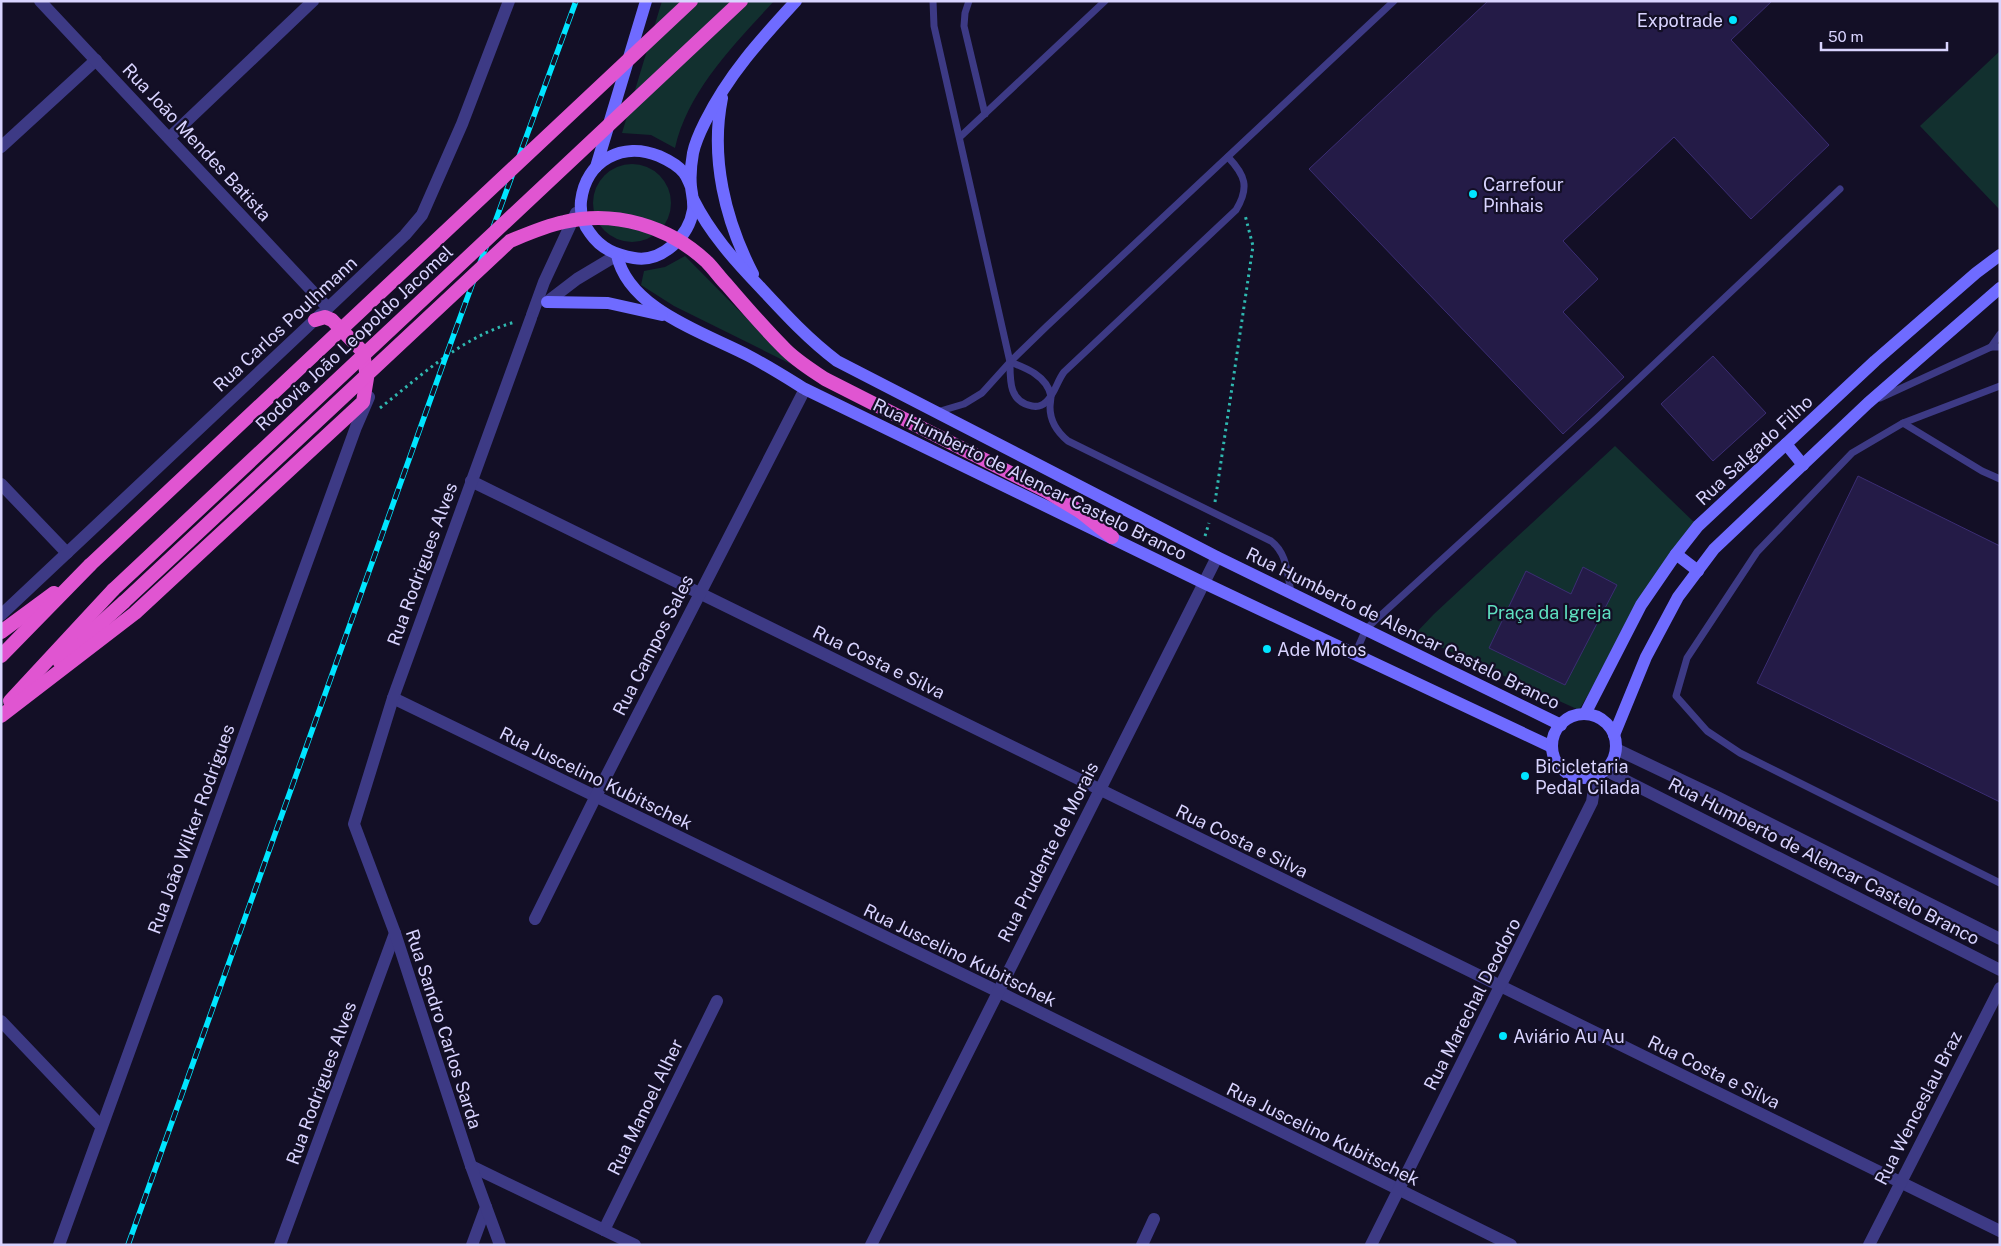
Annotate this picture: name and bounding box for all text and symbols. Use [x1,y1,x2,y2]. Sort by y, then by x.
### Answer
place label: Expotrade [1637,10,1723,31]
marker: Expotrade [1727,14,1739,26]
scale bar [1821,20,1947,52]
text: 50 m [1828,28,1863,45]
street label: Rua João Mendes Batista [118,59,276,225]
place label: Carrefour Pinhais [1483,174,1564,216]
marker: Carrefour Pinhais [1467,188,1479,200]
street label: Rodovia João Leopoldo Jacomel [251,241,457,435]
street label: Rua Carlos Poulhmann [209,252,361,396]
street label: Rua Salgado Filho [1691,391,1817,509]
street label: Rua Humberto de Alencar Castelo Branco [870,394,1190,564]
street label: Rua Rodrigues Alves [383,480,461,648]
street label: Rua Humberto de Alencar Castelo Branco [1243,543,1563,713]
street label: Rua Campos Sales [608,571,698,719]
park label: Praça da Igreja [1487,602,1611,623]
street label: Rua Costa e Silva [810,621,948,703]
place label: Ade Motos [1277,639,1366,660]
marker: Ade Motos [1261,643,1273,655]
street label: Rua João Wilker Rodrigues [143,721,239,937]
street label: Rua Juscelino Kubitschek [496,722,696,834]
place label: Bicicletaria Pedal Cilada [1535,756,1640,798]
street label: Rua Prudente de Morais [993,759,1103,945]
marker: Bicicletaria Pedal Cilada [1519,770,1531,782]
street label: Rua Humberto de Alencar Castelo Branco [1665,773,1983,949]
street label: Rua Costa e Silva [1173,800,1311,882]
street label: Rua Juscelino Kubitschek [860,899,1060,1011]
street label: Rua Marechal Deodoro [1419,914,1525,1094]
street label: Rua Sandro Carlos Sarda [402,927,486,1131]
street label: Rua Rodrigues Alves [282,999,360,1167]
place label: Aviário Au Au [1513,1026,1625,1047]
street label: Rua Wenceslau Braz [1870,1028,1966,1188]
marker: Aviário Au Au [1497,1030,1509,1042]
street label: Rua Costa e Silva [1645,1031,1783,1113]
street label: Rua Manoel Alher [603,1035,687,1179]
street label: Rua Juscelino Kubitschek [1223,1078,1423,1190]

